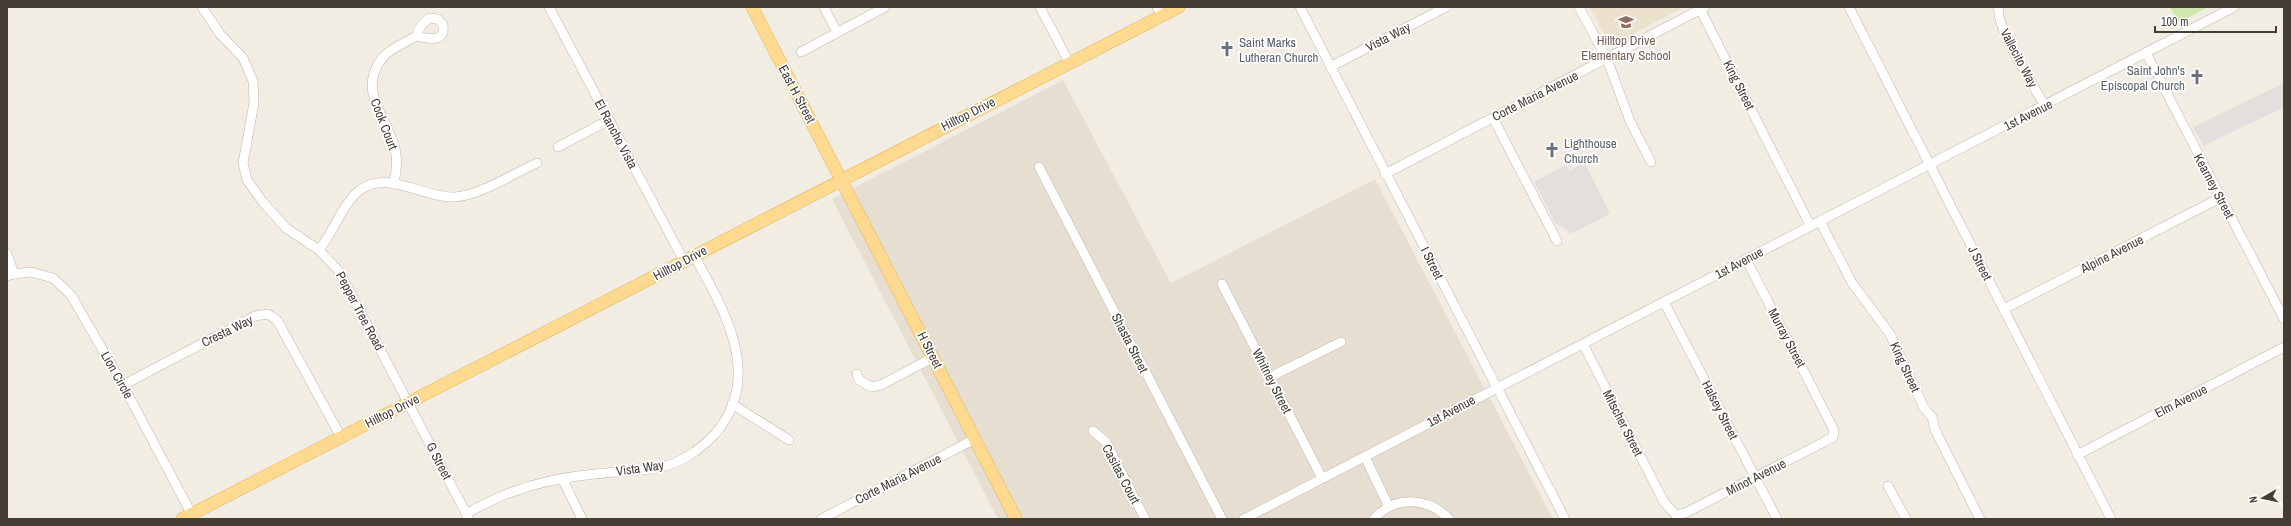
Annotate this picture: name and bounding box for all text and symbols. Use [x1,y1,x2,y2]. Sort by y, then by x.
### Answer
scale bar [2155,8,2276,34]
school or university icon: Hilltop Drive Elementary School [1617,13,1635,31]
text: 100 m [2161,14,2188,30]
street label: Vista Way [1363,18,1414,55]
street label: Vallecito Way [1996,26,2042,91]
place label: Hilltop Drive Elementary School [1581,32,1671,64]
place label: Saint Marks Lutheran Church [1239,34,1318,66]
church icon: Saint Marks Lutheran Church [1218,40,1236,58]
street label: King Street [1719,57,1759,113]
street label: East H Street [775,62,819,126]
place label: Saint John's Episcopal Church [2101,62,2185,94]
street label: Corte Maria Avenue [1489,67,1581,125]
church icon: Saint John's Episcopal Church [2188,68,2206,86]
street label: Hilltop Drive [938,93,998,135]
street label: 1st Avenue [2001,95,2055,135]
street label: Cook Court [366,96,402,152]
street label: El Rancho Vista [591,96,641,172]
place label: Lighthouse Church [1564,135,1617,167]
church icon: Lighthouse Church [1543,141,1561,159]
street label: Kearney Street [2190,151,2238,221]
street label: Alpine Avenue [2077,231,2146,278]
street label: Hilltop Drive [650,242,710,284]
street label: 1st Avenue [1712,243,1766,283]
street label: J Street [1964,243,1996,283]
street label: I Street [1417,244,1447,282]
street label: Pepper Tree Road [332,269,388,354]
street label: Murray Street [1764,305,1810,371]
street label: Shasta Street [1108,310,1152,376]
street label: Cresta Way [198,311,256,351]
street label: H Street [914,329,946,371]
street label: King Street [1886,339,1924,395]
street label: Whitney Street [1248,346,1296,416]
street label: Lion Circle [97,348,137,402]
street label: Halsey Street [1698,378,1742,442]
street label: Elm Avenue [2152,381,2210,421]
street label: Mitscher Street [1599,387,1647,459]
street label: Hilltop Drive [362,390,422,432]
street label: 1st Avenue [1424,391,1478,431]
street label: G Street [422,439,456,483]
street label: Casitas Court [1098,441,1144,507]
street label: Corte Maria Avenue [852,450,944,508]
street label: Minot Avenue [1723,455,1789,499]
street label: Vista Way [615,456,666,480]
north arrow [2243,478,2283,518]
text: N [2246,495,2261,504]

